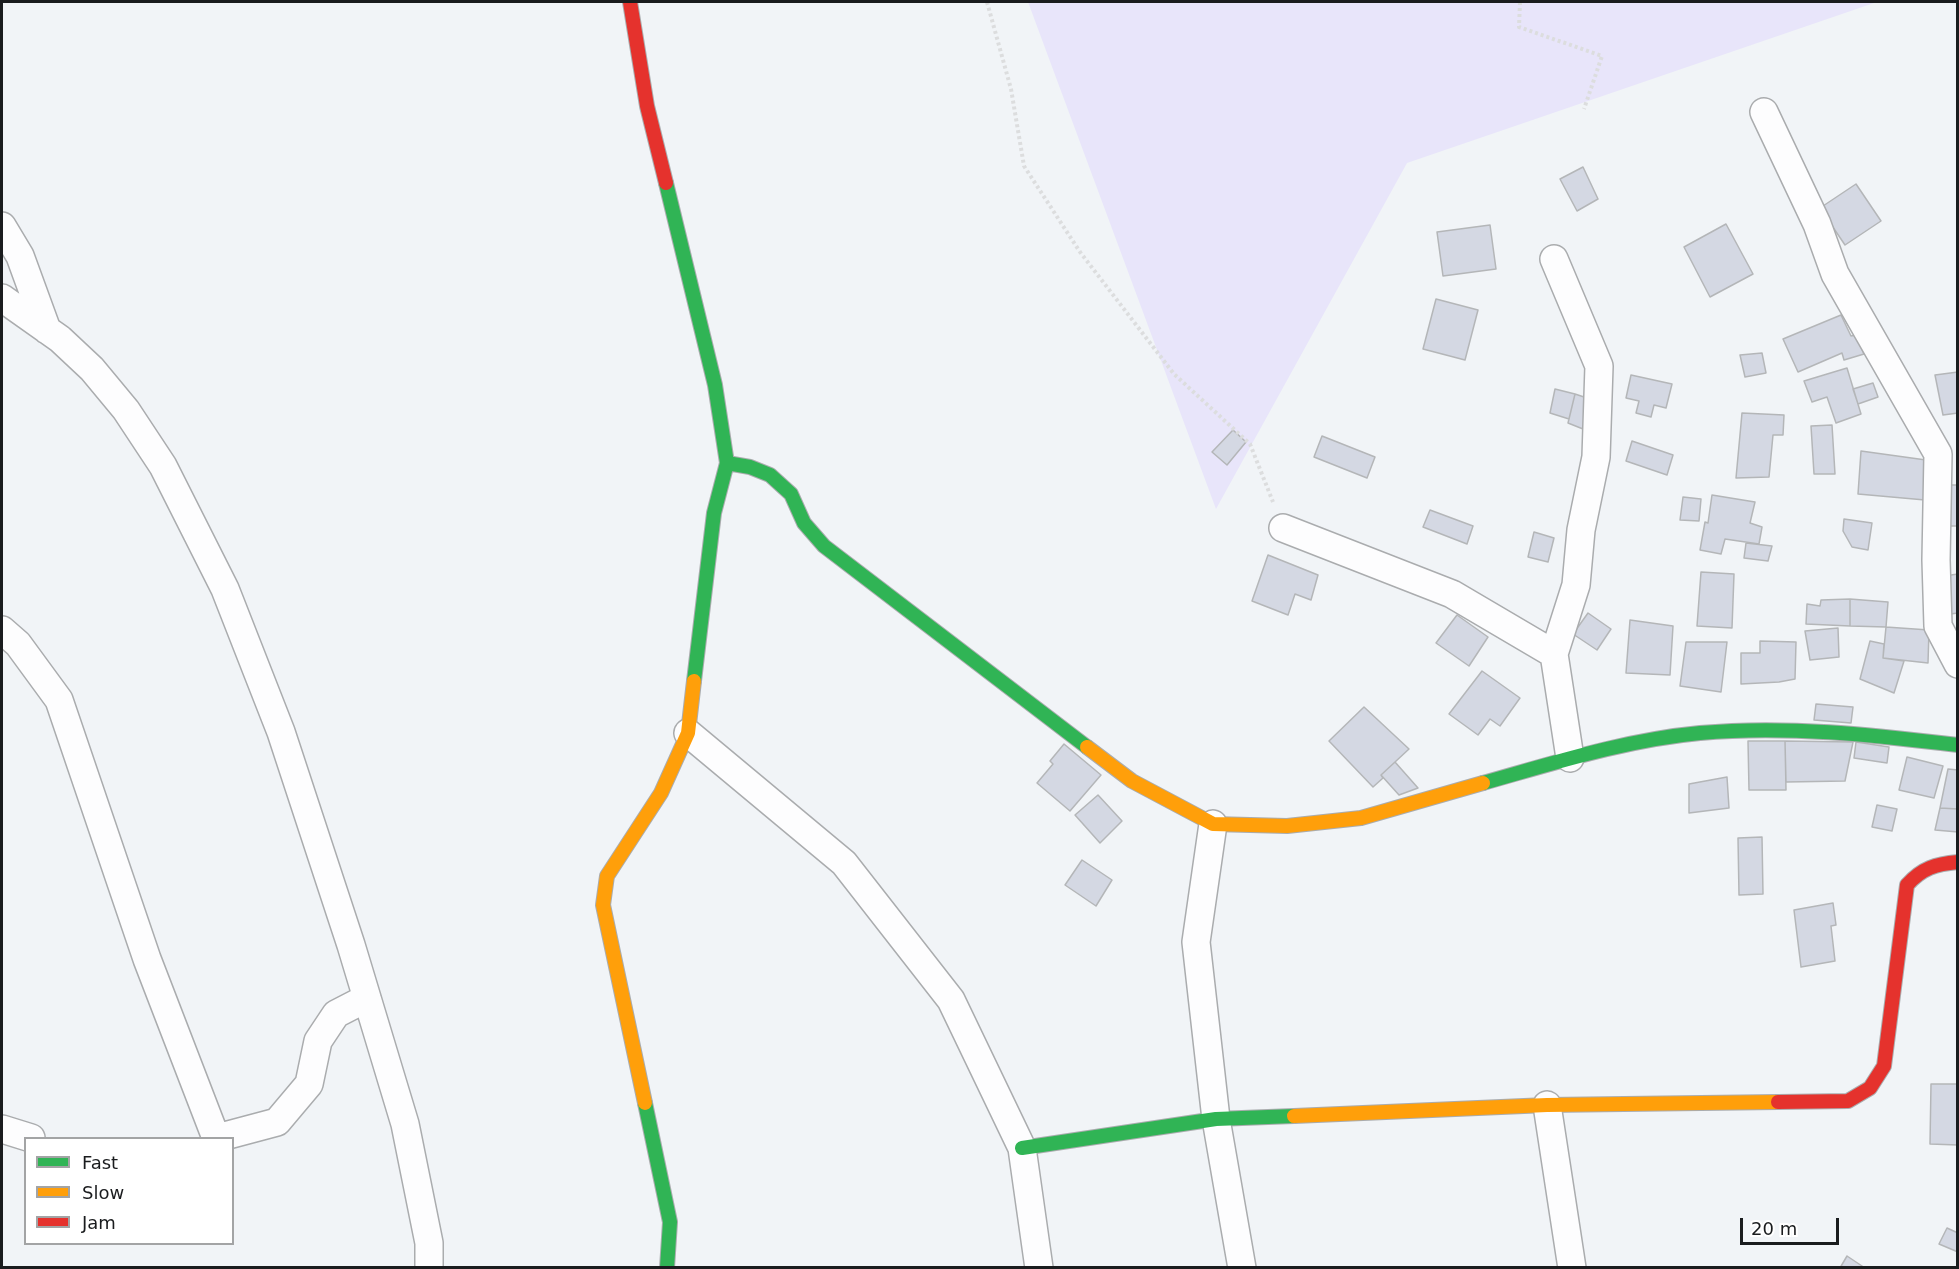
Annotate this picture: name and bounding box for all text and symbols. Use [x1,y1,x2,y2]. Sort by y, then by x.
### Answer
legend [24,1137,234,1245]
text: Fast [82,1152,118,1173]
text: Slow [82,1182,124,1203]
scale bar [1743,1206,1842,1244]
text: Jam [82,1212,116,1233]
text: 20 m [1751,1218,1797,1239]

